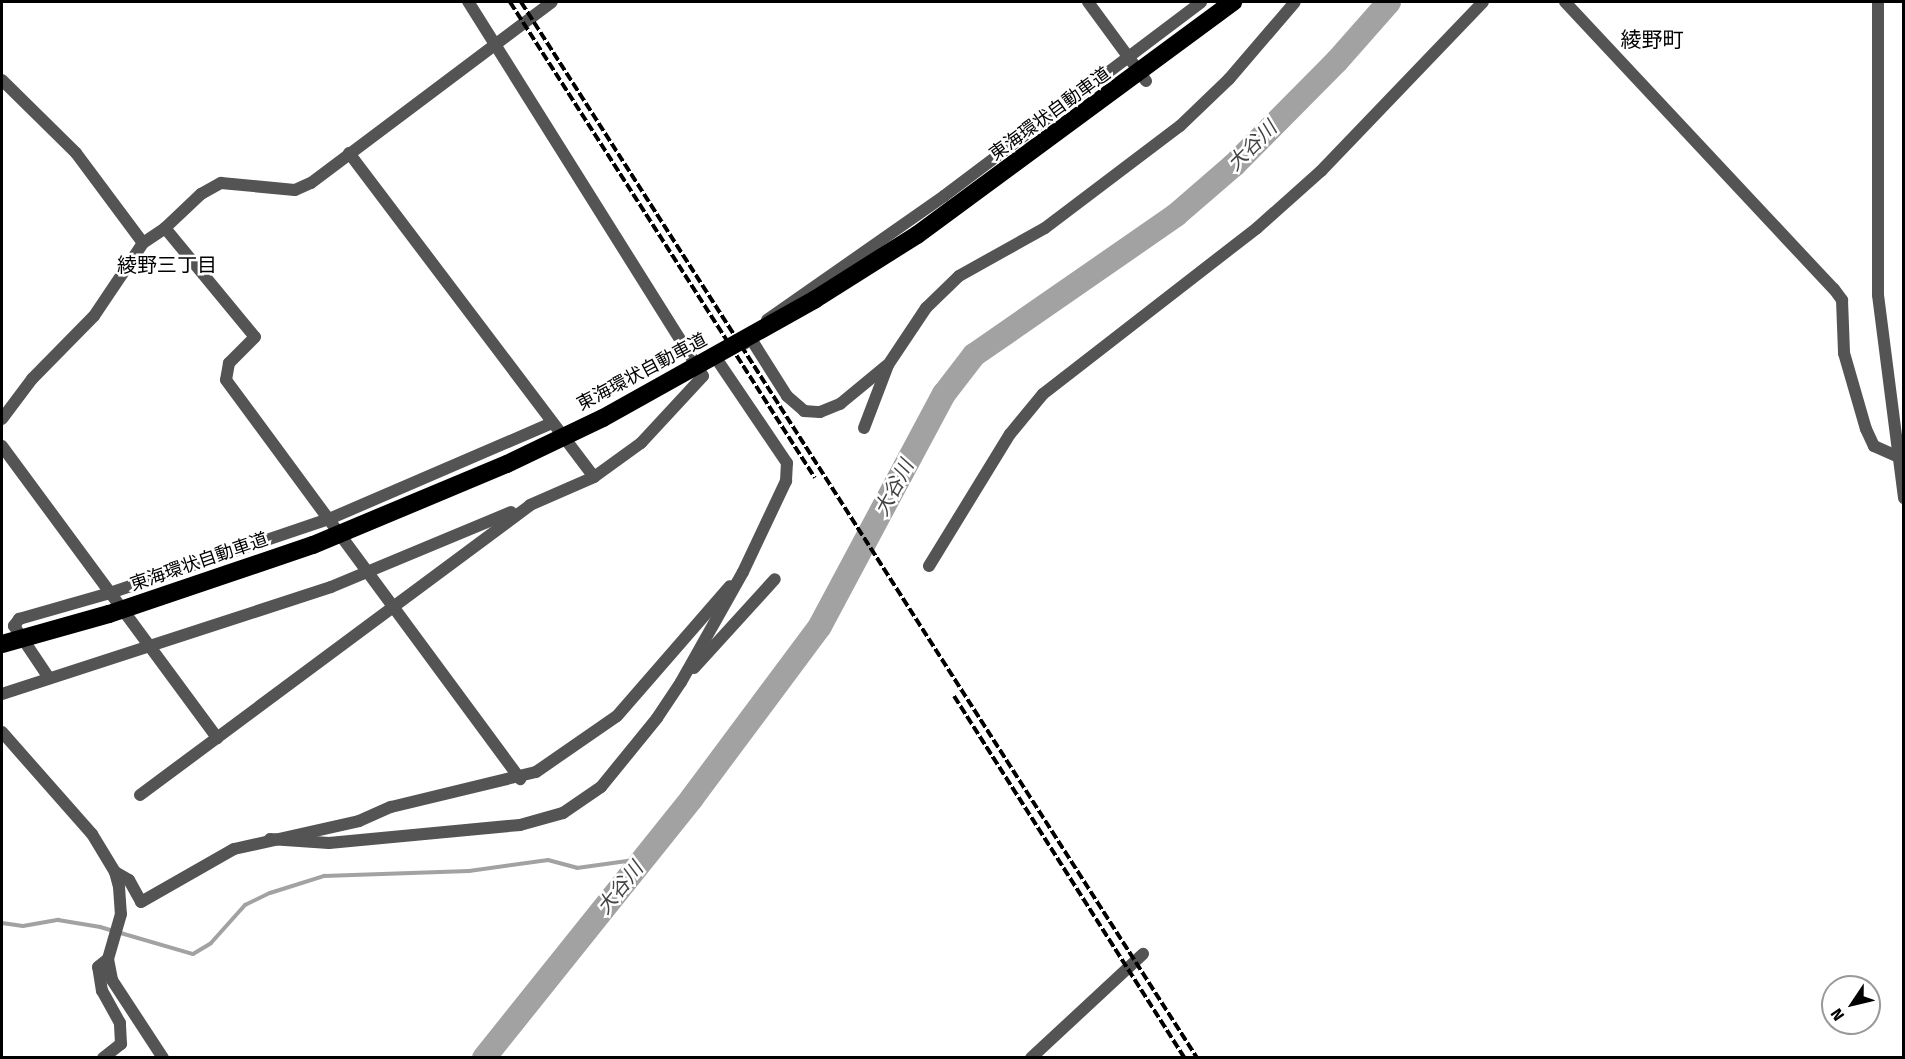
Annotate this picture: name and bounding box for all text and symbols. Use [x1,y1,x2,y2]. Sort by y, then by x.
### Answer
district label: 綾野町 [1621,27,1683,53]
street label: 東海環状自動車道 [985,63,1115,165]
water label: 大谷川 [1222,116,1282,176]
district label: 綾野三丁目 [117,253,217,277]
street label: 東海環状自動車道 [573,329,711,415]
water label: 大谷川 [869,456,919,520]
street label: 東海環状自動車道 [127,528,271,596]
water label: 大谷川 [592,857,648,919]
north arrow [1821,975,1881,1035]
text: N [1827,1005,1848,1024]

